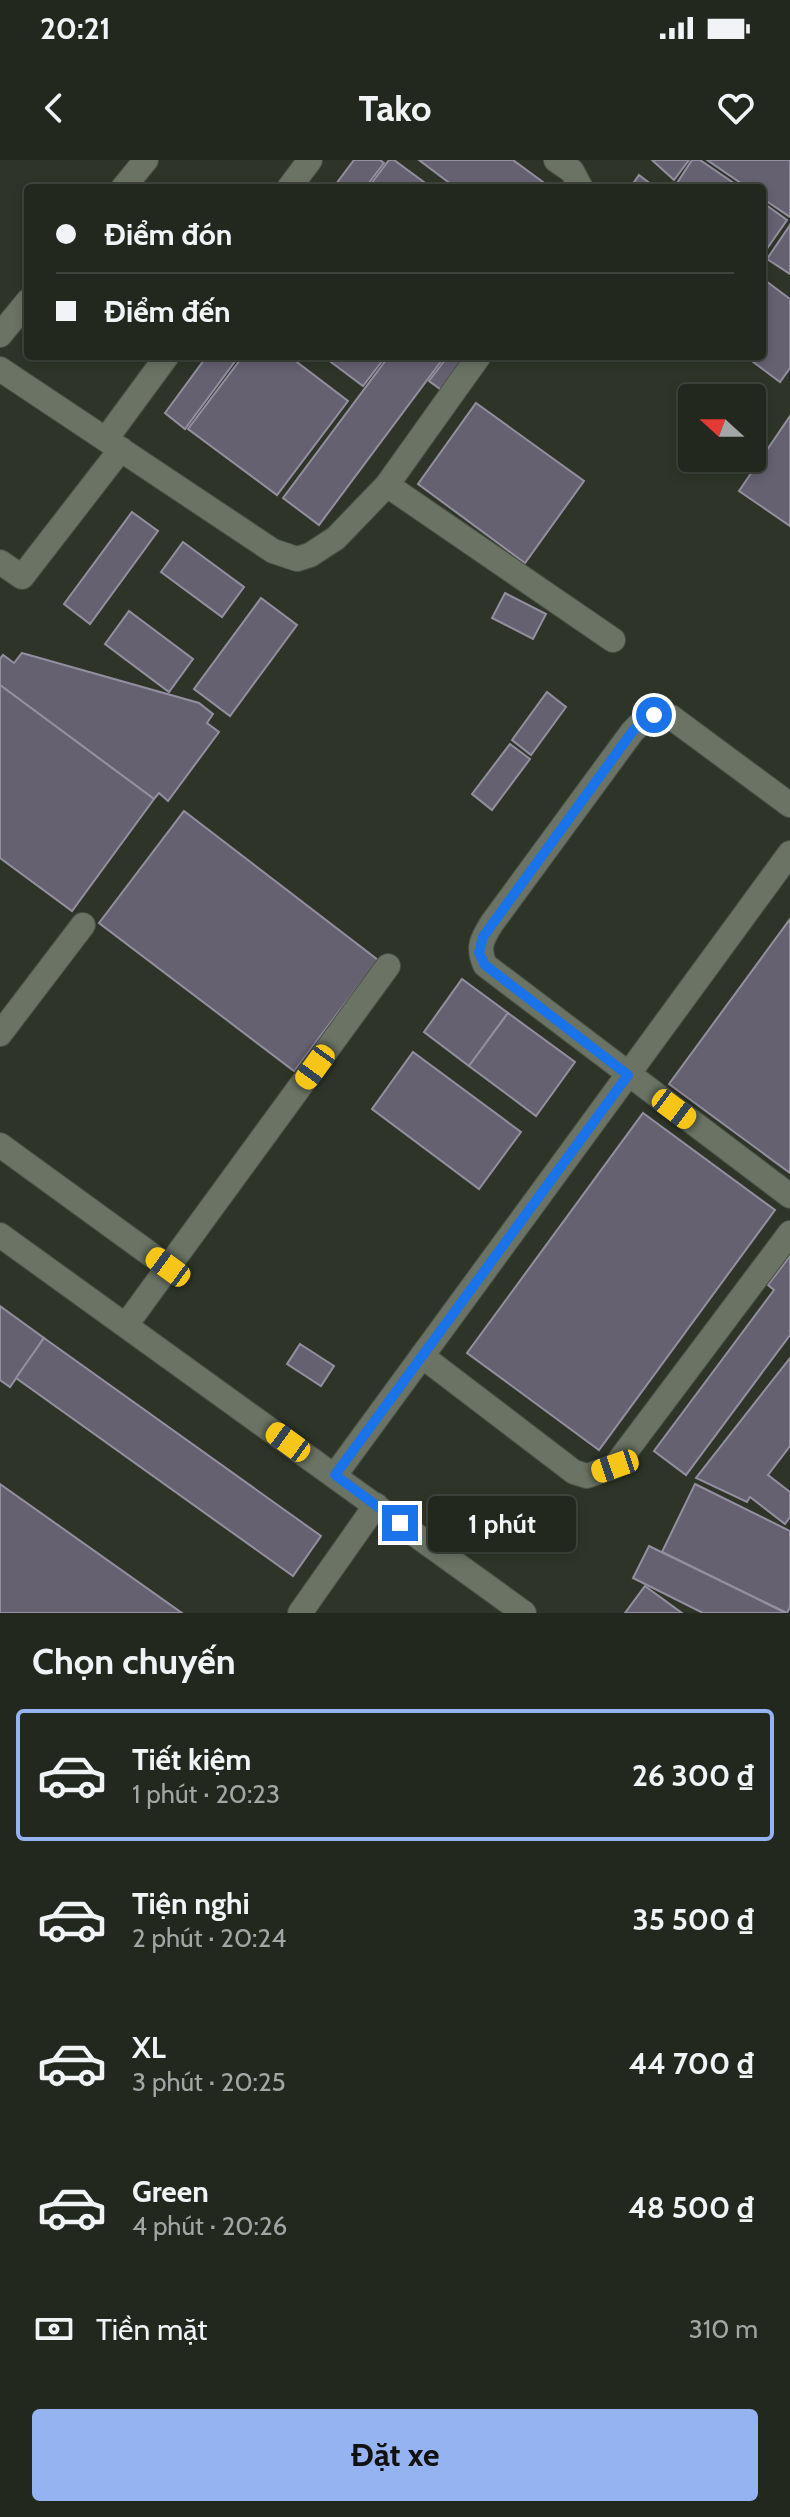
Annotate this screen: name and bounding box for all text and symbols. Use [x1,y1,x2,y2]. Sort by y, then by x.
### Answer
text: 20:21 [40,10,111,47]
icon: back [32,86,76,130]
text: Tako [358,86,432,130]
icon: heart [714,86,758,130]
text: Điểm đón [104,216,232,253]
text: Điểm đến [104,293,231,330]
north arrow [678,384,766,472]
map controls [678,384,766,472]
route start [636,697,672,733]
car [291,1041,339,1093]
car [648,1085,700,1133]
car [142,1243,194,1291]
car [262,1418,314,1466]
car [588,1447,642,1485]
callout: 1 phút [428,1495,576,1551]
route end [382,1505,418,1541]
text: 1 phút [468,1508,536,1540]
text: Chọn chuyến [32,1639,236,1683]
icon: car [36,1739,108,1811]
text: Tiết kiệm [132,1741,251,1778]
text: 26 300 ₫ [632,1757,754,1794]
text: 1 phút · 20:23 [132,1778,280,1810]
icon: car [36,1883,108,1955]
text: Tiện nghi [132,1885,250,1922]
text: 35 500 ₫ [633,1901,754,1938]
text: 2 phút · 20:24 [132,1922,286,1954]
icon: car [36,2027,108,2099]
text: XL [132,2029,166,2066]
text: 44 700 ₫ [629,2045,754,2082]
text: 3 phút · 20:25 [132,2066,286,2098]
icon: car [36,2171,108,2243]
text: Green [132,2173,209,2210]
text: 48 500 ₫ [628,2189,754,2226]
text: 4 phút · 20:26 [132,2210,287,2242]
icon: cash [32,2307,76,2351]
text: Tiền mặt [96,2311,207,2348]
text: 310 m [689,2313,758,2345]
button: Đặt xe [32,2409,758,2501]

